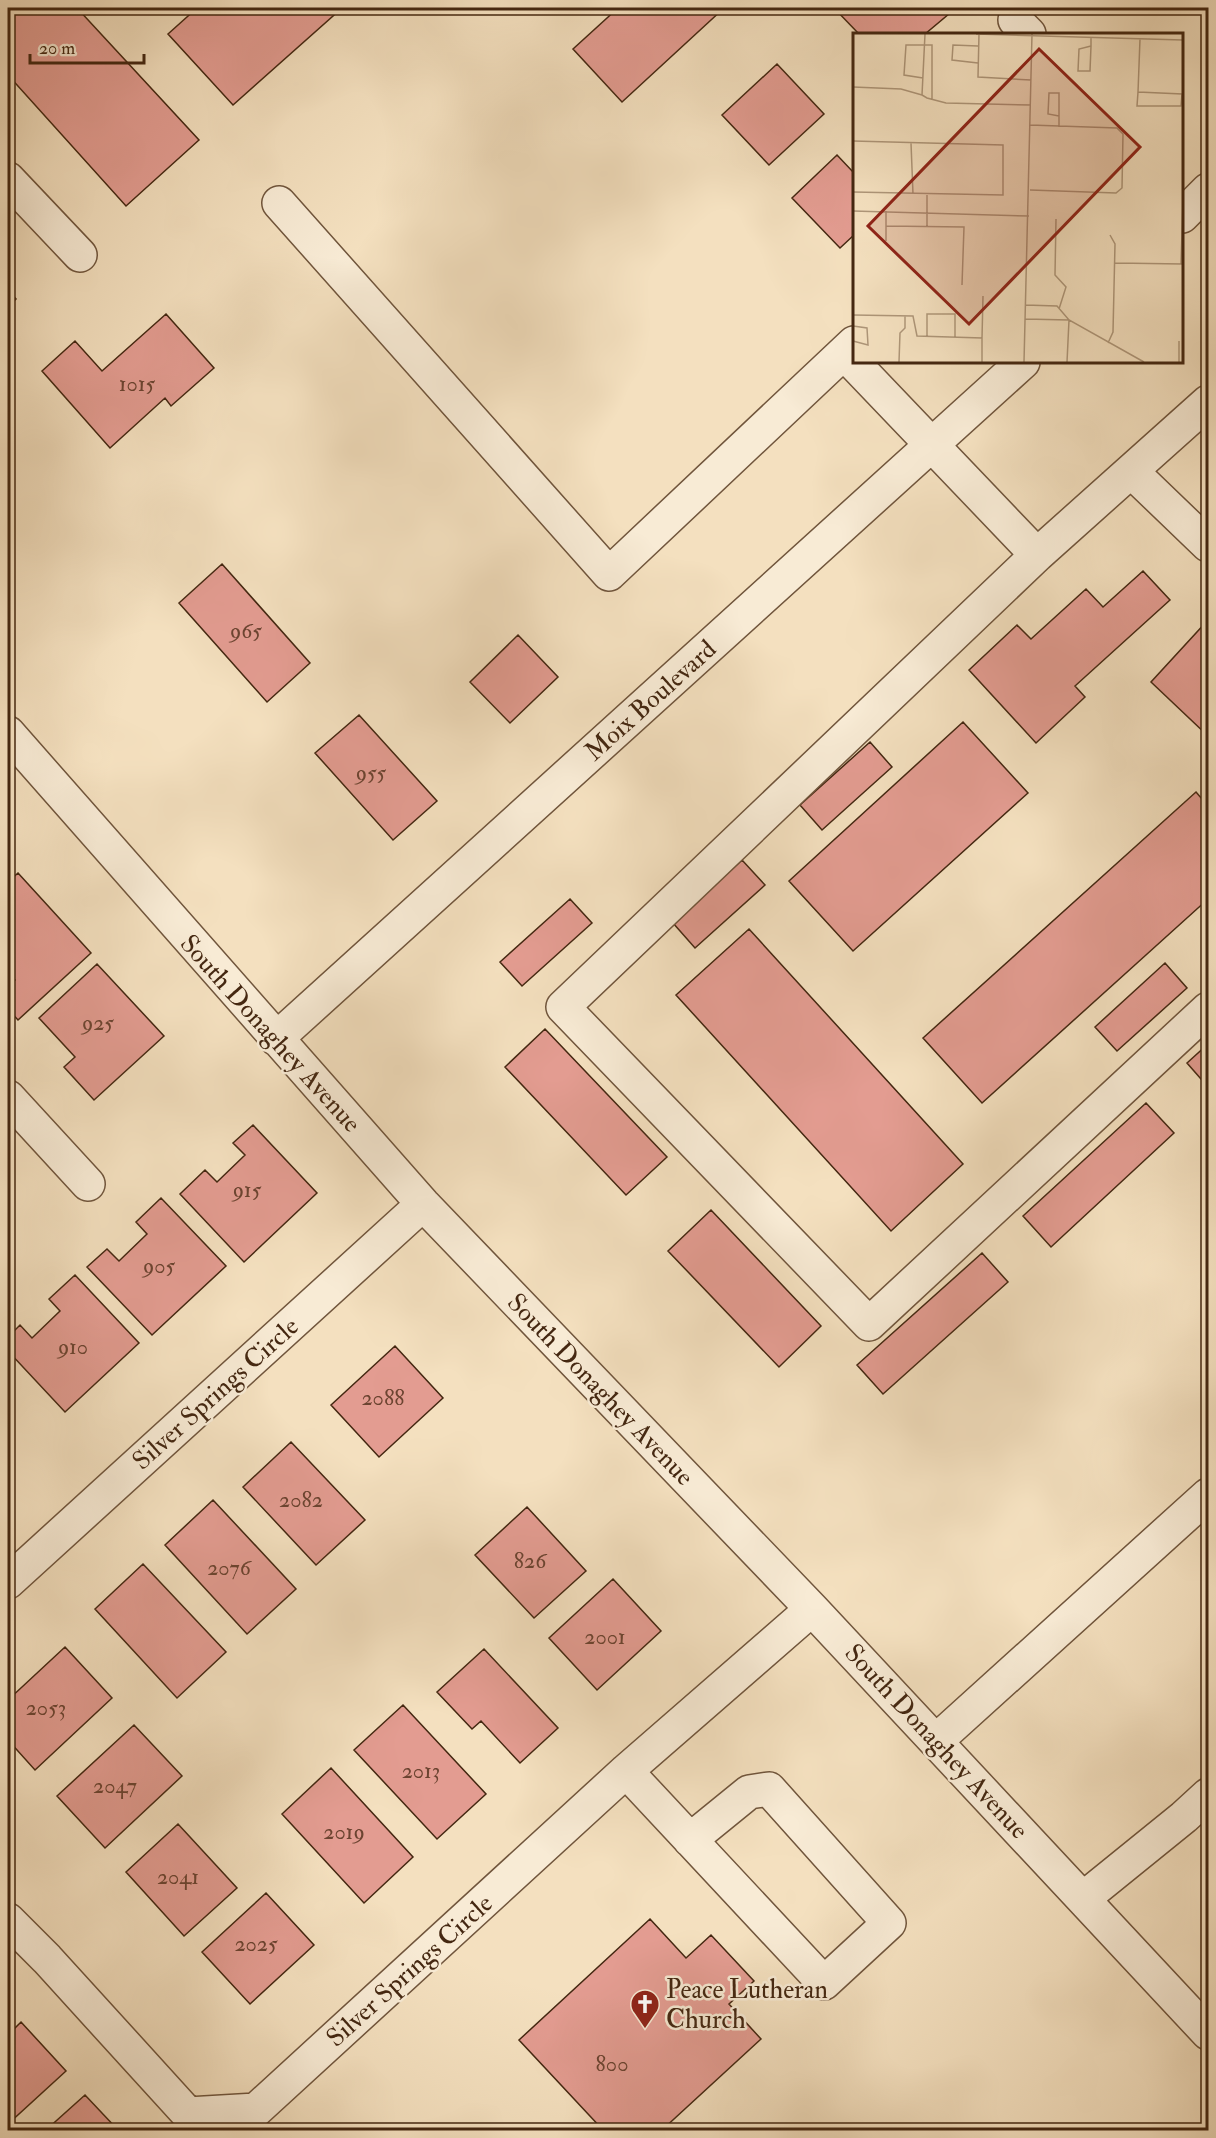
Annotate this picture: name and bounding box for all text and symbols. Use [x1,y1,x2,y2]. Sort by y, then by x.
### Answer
scale bar [30,27,144,65]
inset map [853,33,1183,363]
text: 20 m [39,37,75,60]
house number: 1015 [119,370,155,398]
house number: 965 [228,617,262,645]
street label: Moix Boulevard [578,633,723,768]
house number: 955 [354,759,387,787]
street label: South Donaghey Avenue [173,928,368,1139]
house number: 925 [80,1009,114,1037]
house number: 915 [231,1176,262,1204]
house number: 905 [141,1252,175,1280]
street label: South Donaghey Avenue [500,1287,701,1493]
street label: Silver Springs Circle [126,1311,306,1478]
house number: 910 [56,1333,88,1361]
house number: 2088 [361,1384,405,1412]
house number: 2082 [279,1486,323,1514]
house number: 826 [514,1547,548,1575]
house number: 2076 [207,1554,253,1582]
house number: 2001 [584,1623,626,1651]
street label: South Donaghey Avenue [838,1637,1035,1846]
house number: 2053 [26,1694,66,1722]
house number: 2013 [402,1757,440,1785]
house number: 2047 [93,1772,137,1800]
house number: 2019 [323,1818,365,1846]
house number: 2041 [157,1863,199,1891]
street label: Silver Springs Circle [320,1888,500,2055]
house number: 2025 [234,1930,278,1958]
place label: Peace Lutheran Church [666,1974,828,2036]
church icon: Peace Lutheran Church [629,1988,661,2030]
house number: 800 [596,2050,628,2078]

